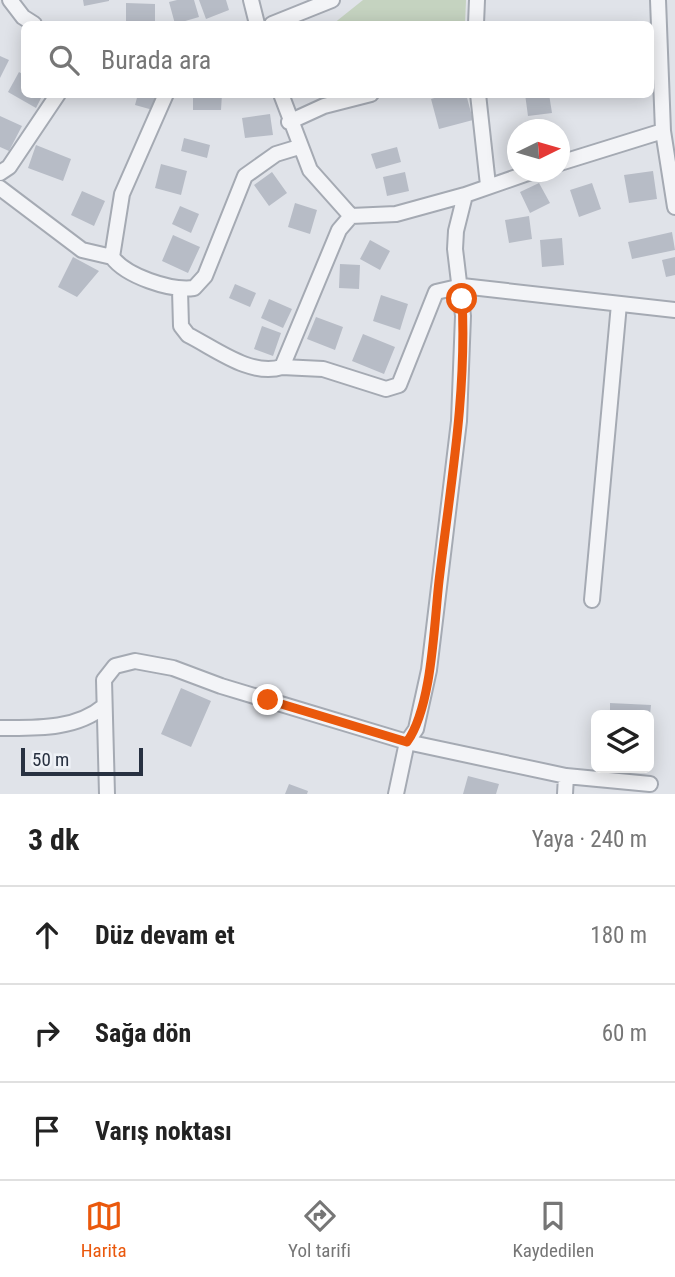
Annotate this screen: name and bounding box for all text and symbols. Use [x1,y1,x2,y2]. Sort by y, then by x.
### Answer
search box [21,21,654,98]
icon: search [45,41,83,79]
text: Burada ara [101,45,211,75]
north arrow [507,119,570,182]
route start [446,283,477,314]
route end [252,684,283,715]
map controls [591,710,654,773]
button: layers [591,710,654,773]
scale bar [21,745,144,777]
text: 50 m [32,748,69,771]
text: 3 dk [28,822,79,857]
text: Yaya · 240 m [532,826,647,853]
icon: ahead [28,916,66,954]
text: Düz devam et [95,920,235,950]
text: 180 m [590,922,647,949]
icon: right [28,1014,66,1052]
text: Sağa dön [95,1018,191,1048]
text: 60 m [602,1020,647,1047]
icon: arrive [28,1112,66,1150]
text: Varış noktası [95,1116,232,1146]
tab: Harita [81,1197,127,1262]
tab: Yol tarifi [288,1197,351,1262]
tab: Kaydedilen [513,1197,594,1262]

